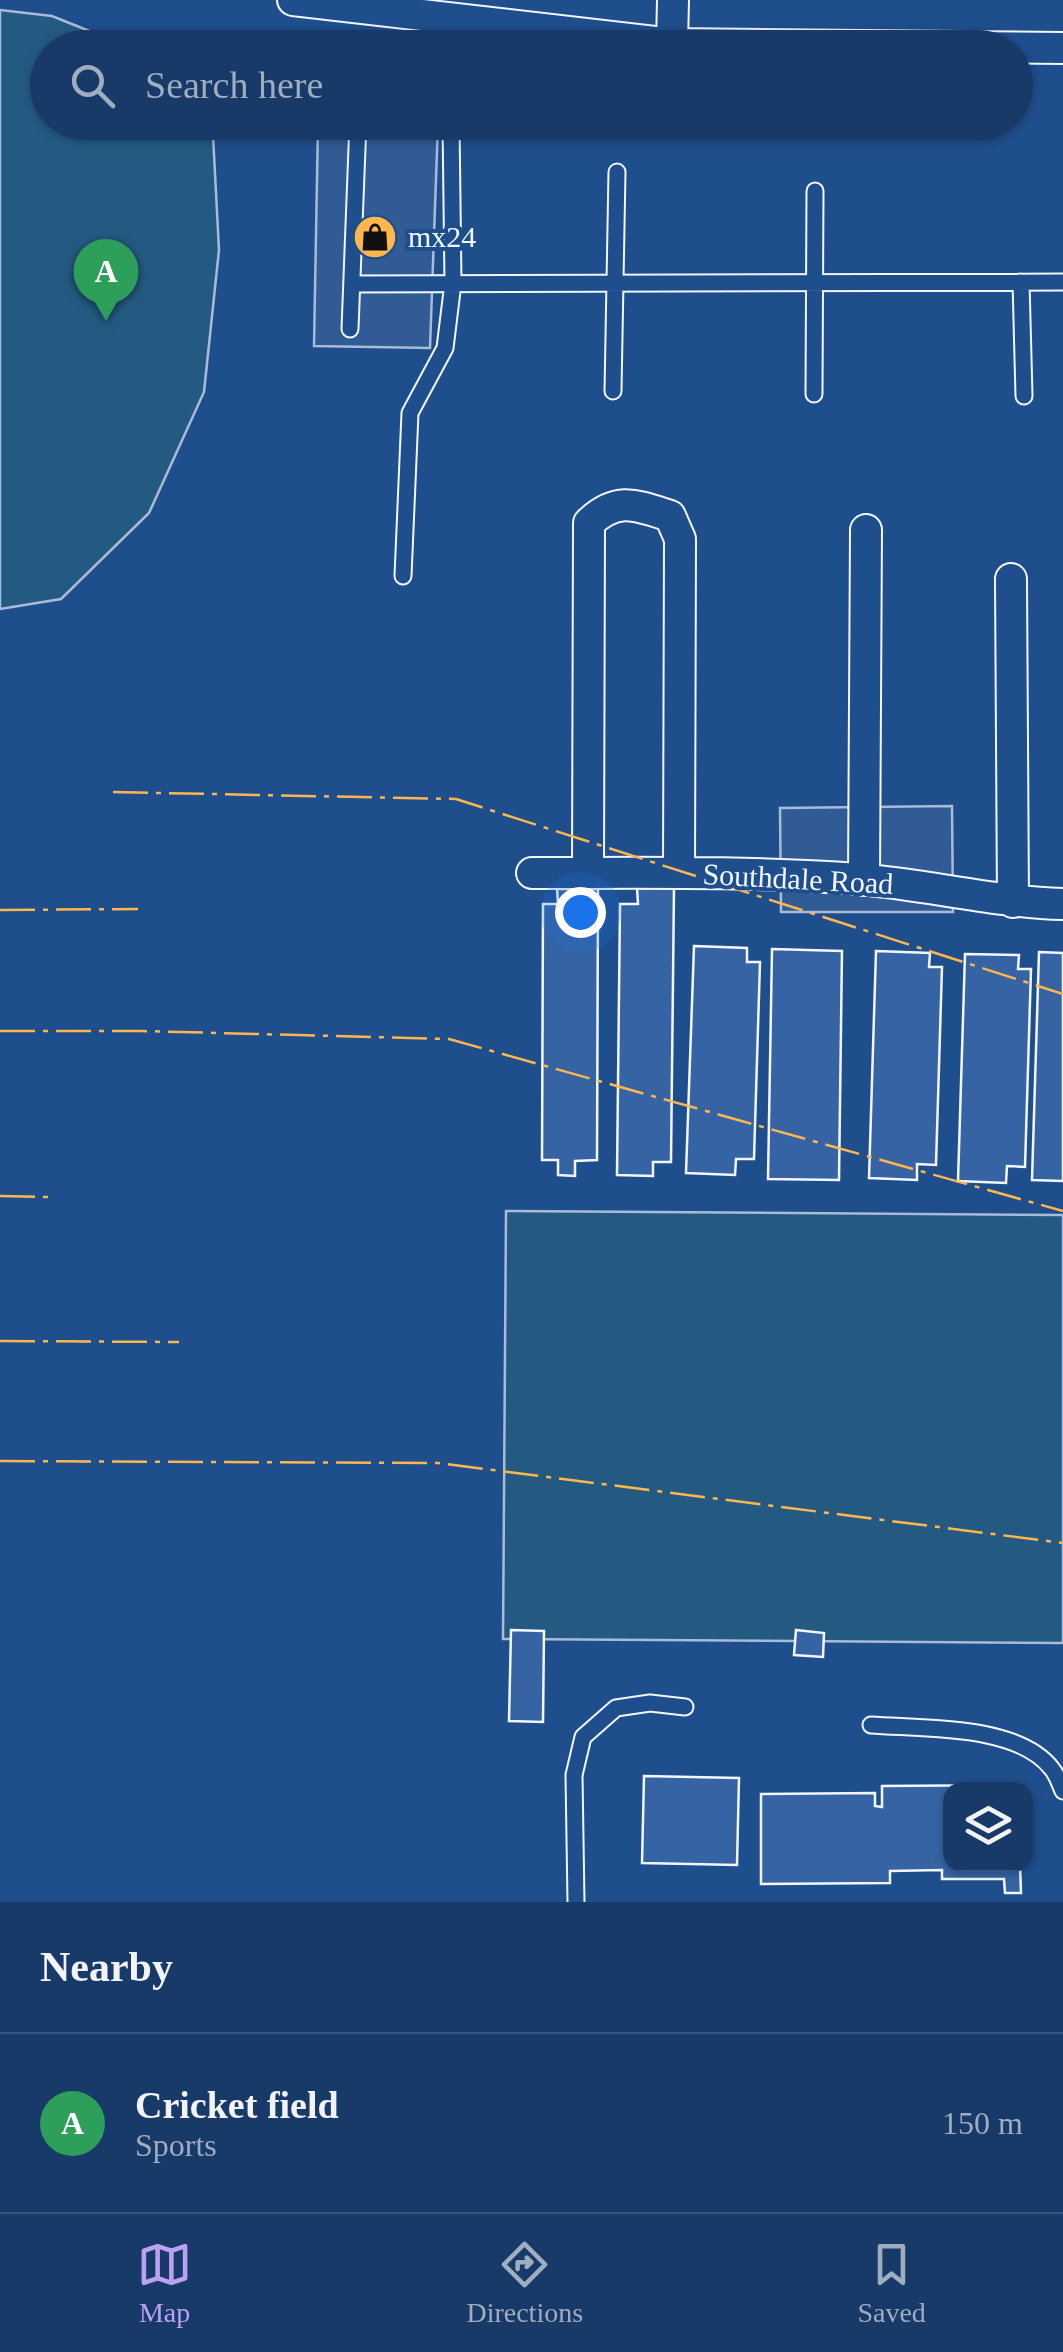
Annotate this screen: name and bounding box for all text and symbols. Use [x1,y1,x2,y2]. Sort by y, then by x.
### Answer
search box [30,30,1033,140]
icon: search [65,58,120,113]
text: Search here [145,64,323,106]
shop icon: mx24 [352,214,398,260]
place label: mx24 [408,220,476,253]
pin: A [74,238,138,321]
street label: Southdale Road [702,857,894,900]
your location [555,887,606,938]
map controls [943,1782,1033,1872]
button: layers [943,1782,1033,1872]
text: Nearby [40,1944,173,1990]
text: Cricket field [135,2084,339,2126]
text: A [61,2105,84,2141]
text: 150 m [942,2105,1023,2141]
text: Sports [135,2127,217,2163]
tab: Map [137,2237,192,2329]
tab: Directions [466,2237,583,2329]
tab: Saved [857,2237,926,2329]

